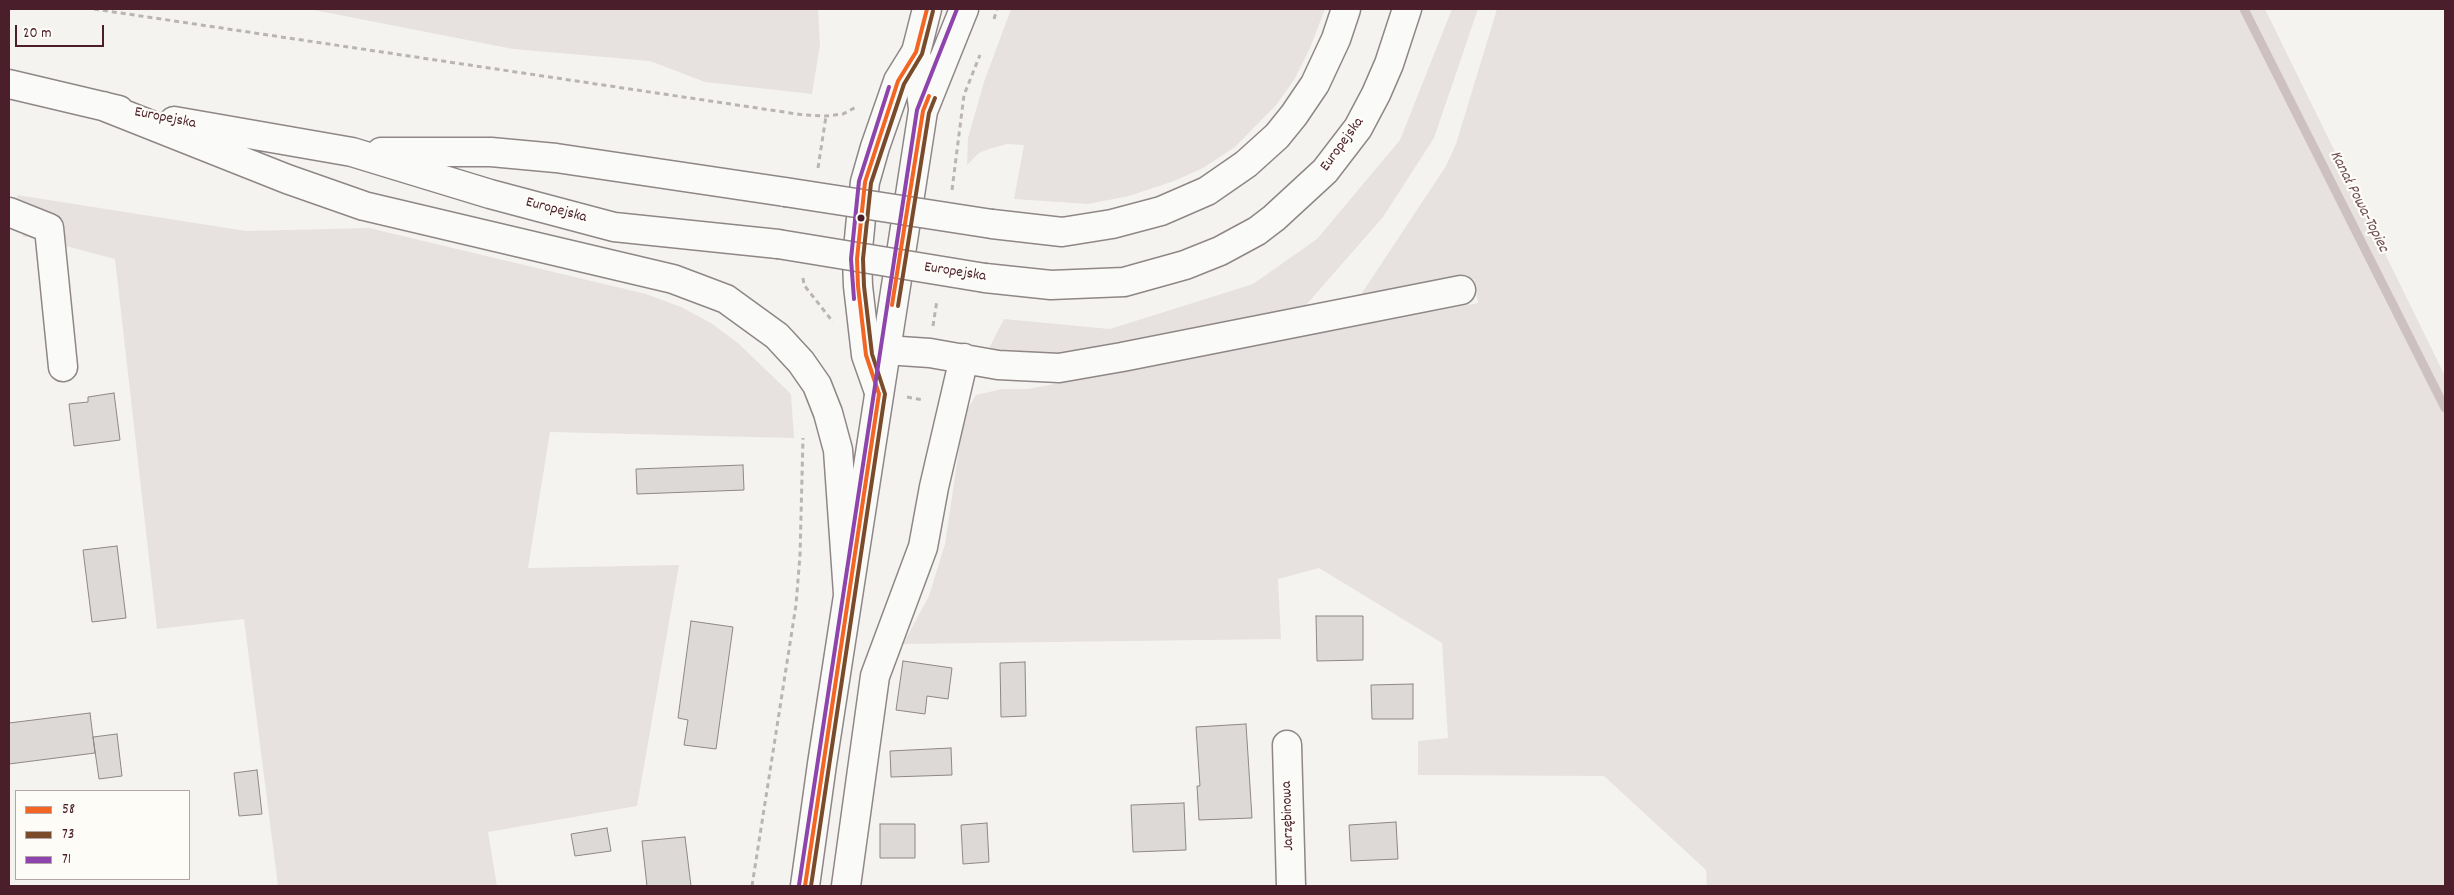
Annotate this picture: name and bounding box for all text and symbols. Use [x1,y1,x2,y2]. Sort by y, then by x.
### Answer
scale bar [18,15,106,47]
text: 20 m [23,23,51,45]
street label: Europejska [133,104,197,134]
street label: Europejska [1317,114,1369,176]
water label: Kanał Powa-Topiec [2324,148,2392,256]
street label: Europejska [524,194,588,228]
unlabelled marker [856,213,866,223]
street label: Europejska [923,259,987,287]
street label: Jarzębinowa [1279,781,1299,851]
legend [15,790,190,880]
text: 58 [62,799,75,821]
text: 73 [62,824,74,846]
text: 71 [62,849,71,871]

